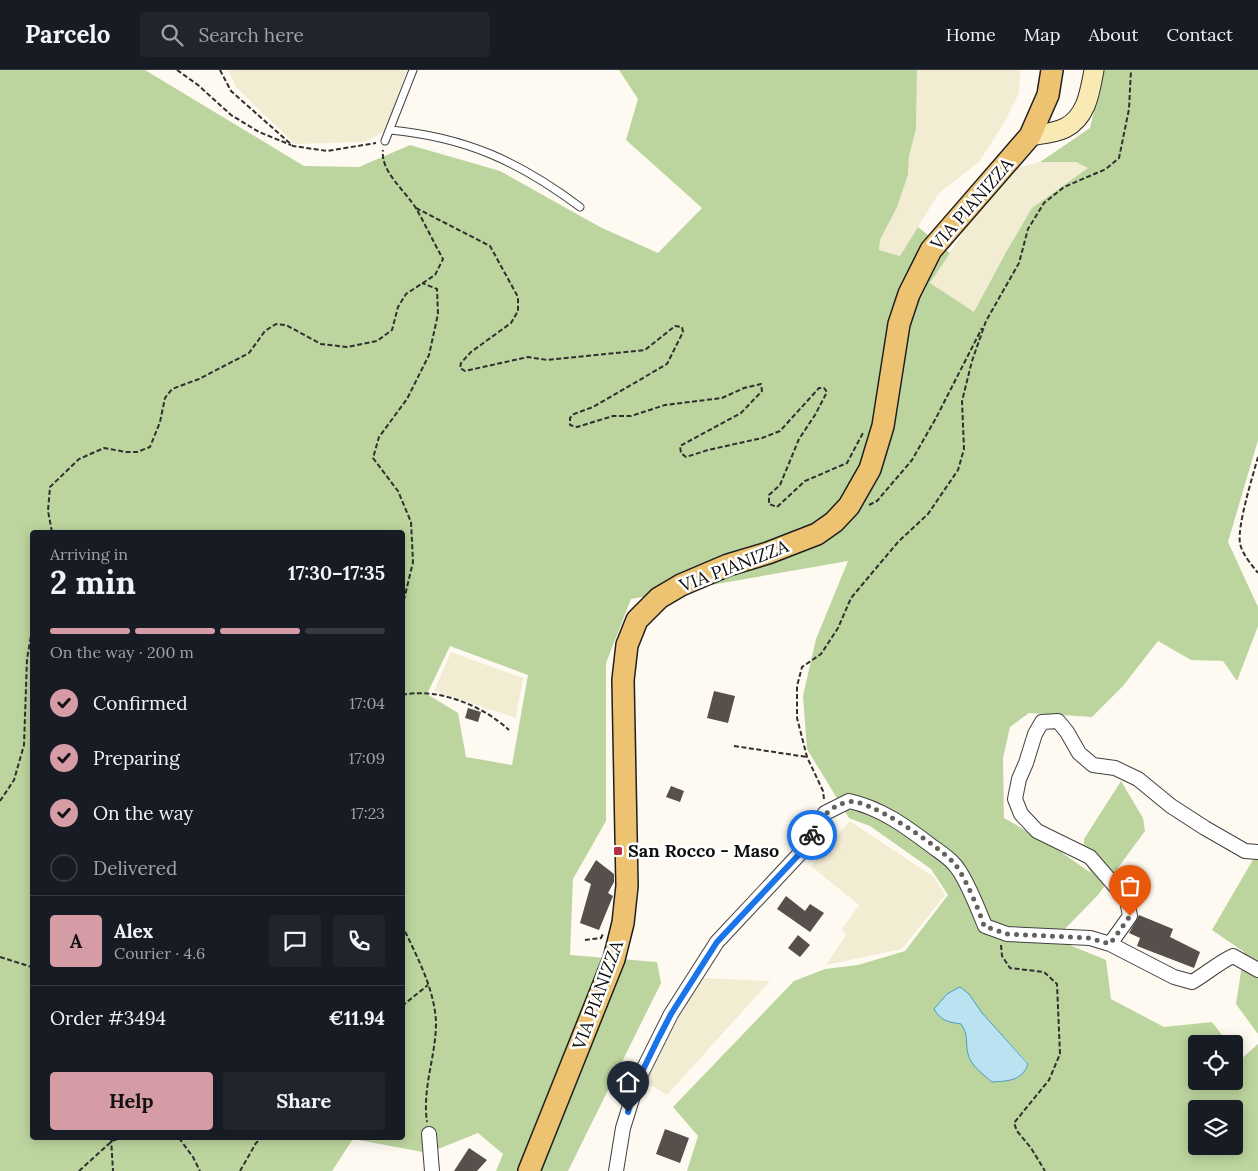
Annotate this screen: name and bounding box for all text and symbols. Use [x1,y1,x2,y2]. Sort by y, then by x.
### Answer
search box [140,12,490,57]
text: Parcelo [25,19,110,50]
icon: search [158,21,186,49]
text: Search here [198,23,304,47]
text: Home [946,23,996,46]
text: Map [1024,23,1060,46]
text: About [1088,23,1138,46]
text: Contact [1166,23,1233,46]
street label: VIA PIANIZZA [925,152,1018,255]
street label: VIA PIANIZZA [675,534,792,597]
text: Arriving in [50,544,128,564]
text: 17:30–17:35 [288,561,385,585]
text: 2 min [50,562,136,603]
text: On the way · 200 m [50,642,194,662]
icon: check [50,689,78,717]
text: Confirmed [93,691,188,715]
text: 17:04 [349,693,385,713]
icon: check [50,744,78,772]
text: Preparing [93,746,180,770]
text: 17:09 [349,748,385,768]
icon: check [50,799,78,827]
text: On the way [93,801,193,825]
text: 17:23 [351,803,385,823]
courier [787,810,837,860]
icon: bike [798,821,826,849]
place label: San Rocco - Maso [628,839,779,862]
marker: San Rocco - Maso [612,845,624,857]
text: Delivered [93,856,177,880]
pin [1109,865,1151,916]
icon: bag [1116,872,1144,900]
button: chat [269,915,321,967]
button: phone [333,915,385,967]
text: Alex [114,919,153,943]
text: A [70,929,82,953]
street label: VIA PIANIZZA [567,936,628,1054]
text: Courier · 4.6 [114,943,205,963]
text: Order #3494 [50,1006,166,1030]
text: €11.94 [328,1006,385,1030]
map controls [1188,1035,1243,1155]
button: locate [1188,1035,1243,1090]
pin [607,1061,649,1112]
icon: home [614,1068,642,1096]
button: Help [50,1072,213,1130]
button: Share [223,1072,385,1130]
button: layers [1188,1100,1243,1155]

